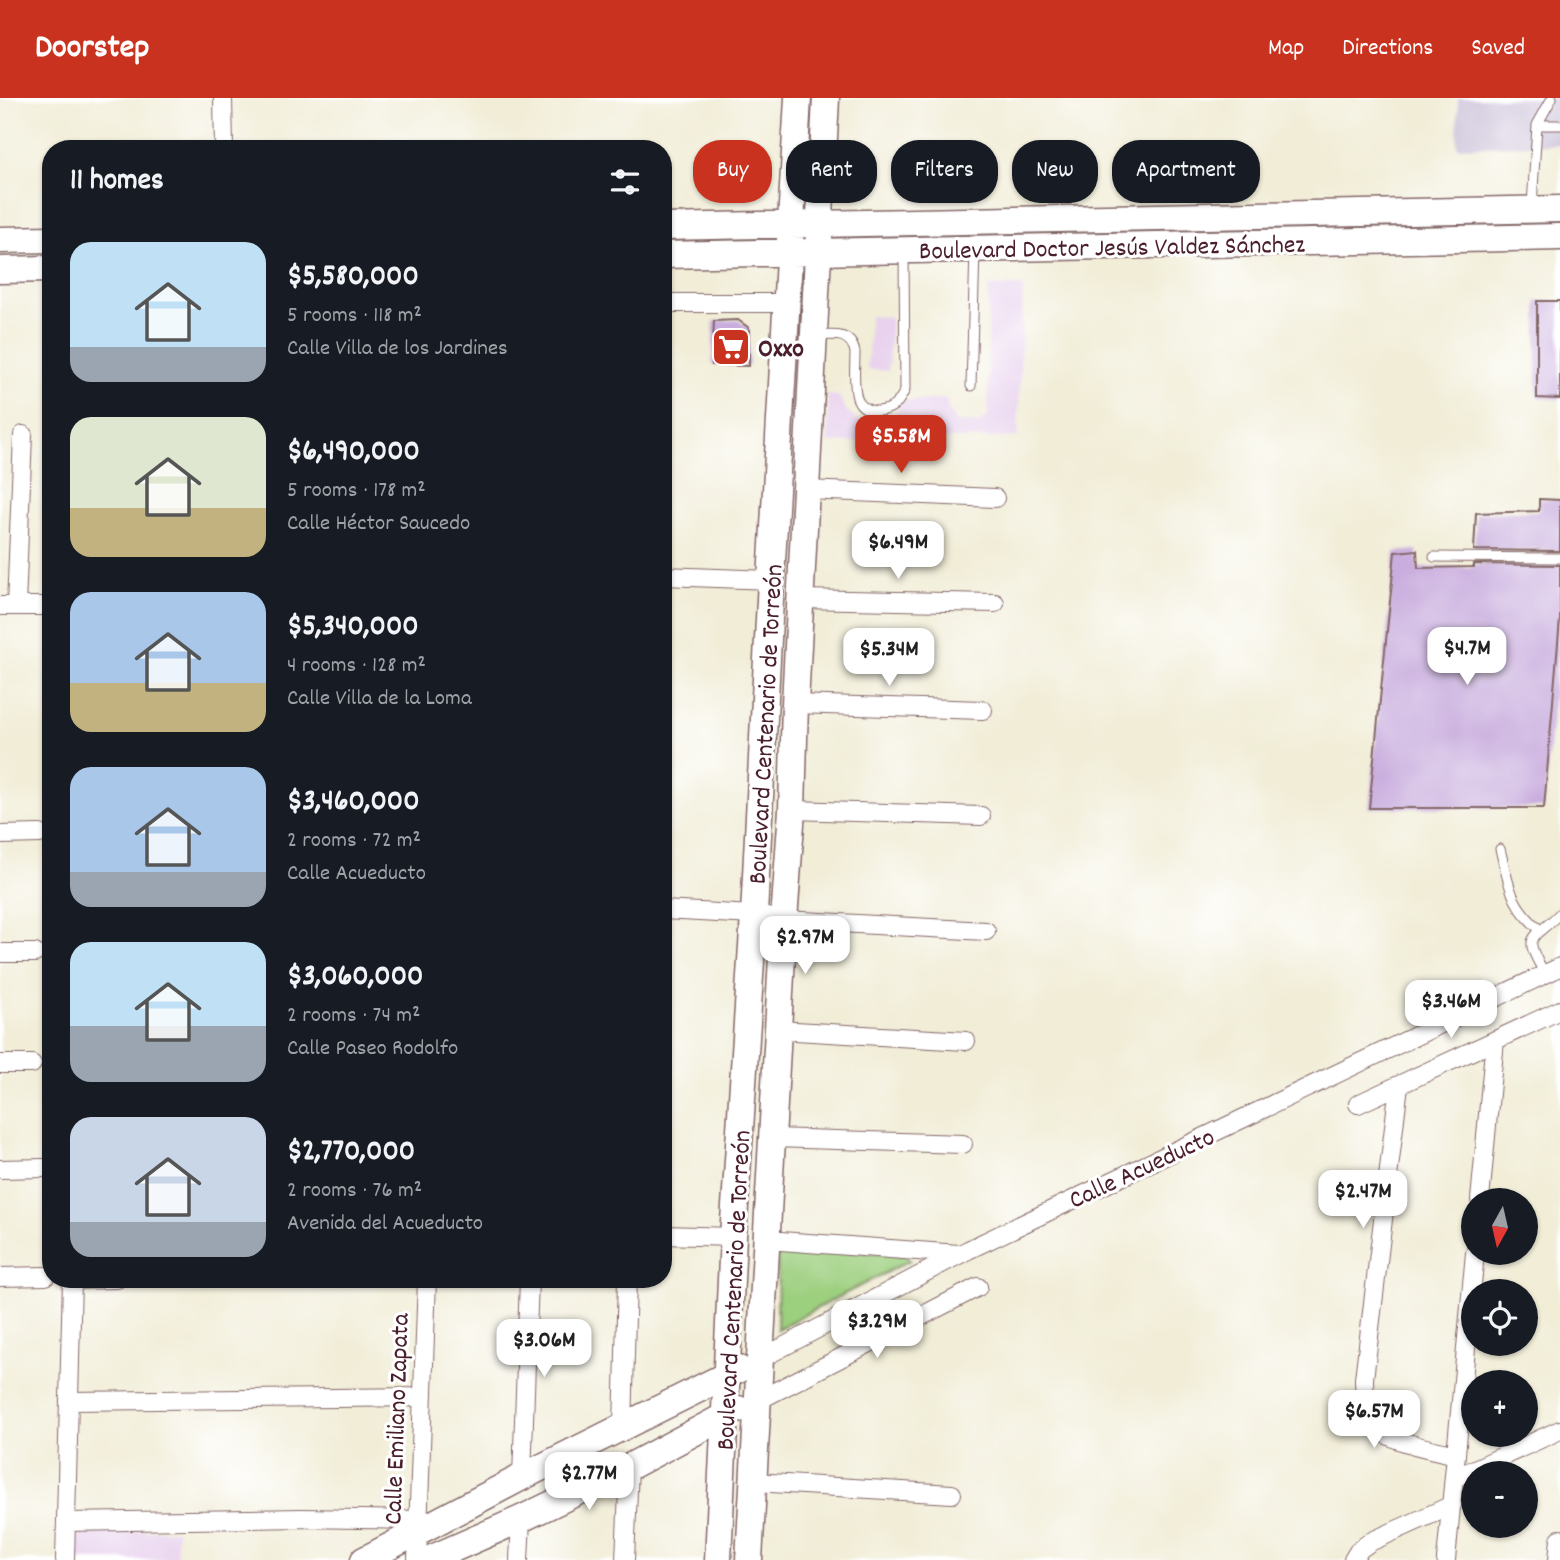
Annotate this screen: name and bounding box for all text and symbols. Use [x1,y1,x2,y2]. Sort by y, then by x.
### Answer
text: Doorstep [35,26,149,73]
text: Map [1268,32,1304,66]
text: Directions [1342,32,1433,66]
text: Saved [1471,32,1525,66]
chip: Buy [693,140,772,203]
chip: Rent [786,140,877,203]
chip: Filters [891,140,998,203]
chip: New [1012,140,1098,203]
chip: Apartment [1112,140,1260,203]
text: 11 homes [70,161,164,204]
icon: filters [606,163,644,201]
street label: Boulevard Doctor Jesús Valdez Sánchez [919,228,1306,271]
text: $5,580,000 [287,257,419,300]
icon: home [126,270,210,354]
text: 5 rooms · 118 m² [287,300,422,333]
supermarket icon: Oxxo [710,326,752,368]
place label: Oxxo [758,332,804,369]
text: Calle Villa de los Jardines [287,333,508,366]
pin: $5.58M [844,416,958,475]
text: $5.58M [871,421,931,454]
text: $6,490,000 [287,432,420,475]
icon: home [126,445,210,529]
text: 5 rooms · 178 m² [287,475,426,508]
text: Calle Héctor Saucedo [287,508,470,541]
pin: $6.49M [841,522,955,581]
text: $6.49M [868,527,928,560]
street label: Boulevard Centenario de Torreón [741,563,794,885]
text: $5,340,000 [287,607,419,650]
icon: home [126,620,210,704]
pin: $5.34M [832,628,946,688]
pin: $4.7M [1418,628,1516,687]
text: $4.7M [1443,633,1491,666]
text: $5.34M [859,634,919,667]
text: 4 rooms · 128 m² [287,650,426,683]
text: Calle Villa de la Loma [287,683,472,716]
text: $3,460,000 [287,782,419,825]
icon: home [126,795,210,879]
text: 2 rooms · 72 m² [287,825,421,858]
text: Calle Acueducto [287,858,426,891]
pin: $2.97M [748,916,862,976]
text: $2.97M [776,922,834,955]
text: $3,060,000 [287,957,423,1000]
icon: home [126,970,210,1054]
pin: $3.46M [1394,981,1508,1040]
text: $3.46M [1421,986,1481,1019]
text: 2 rooms · 74 m² [287,1000,420,1033]
text: Calle Paseo Rodolfo [287,1033,458,1066]
street label: Calle Acueducto [1063,1120,1221,1220]
street label: Boulevard Centenario de Torreón [709,1129,762,1451]
text: $2,770,000 [287,1132,415,1175]
icon: home [126,1145,210,1229]
pin: $2.47M [1306,1170,1420,1230]
text: 2 rooms · 76 m² [287,1175,422,1208]
text: $2.47M [1334,1176,1392,1209]
north arrow [1461,1188,1538,1265]
map controls [1461,1188,1538,1538]
text: Avenida del Acueducto [287,1208,483,1241]
button: locate [1461,1279,1538,1356]
pin: $3.29M [820,1300,934,1360]
text: $3.29M [847,1306,907,1339]
street label: Calle Emiliano Zapata [376,1312,421,1525]
pin: $3.06M [487,1320,601,1379]
text: $3.06M [513,1325,575,1358]
button: + [1461,1370,1538,1447]
pin: $6.57M [1317,1390,1431,1450]
text: $6.57M [1344,1396,1404,1429]
pin: $2.77M [532,1452,646,1512]
text: $2.77M [561,1458,617,1491]
button: − [1461,1461,1538,1538]

